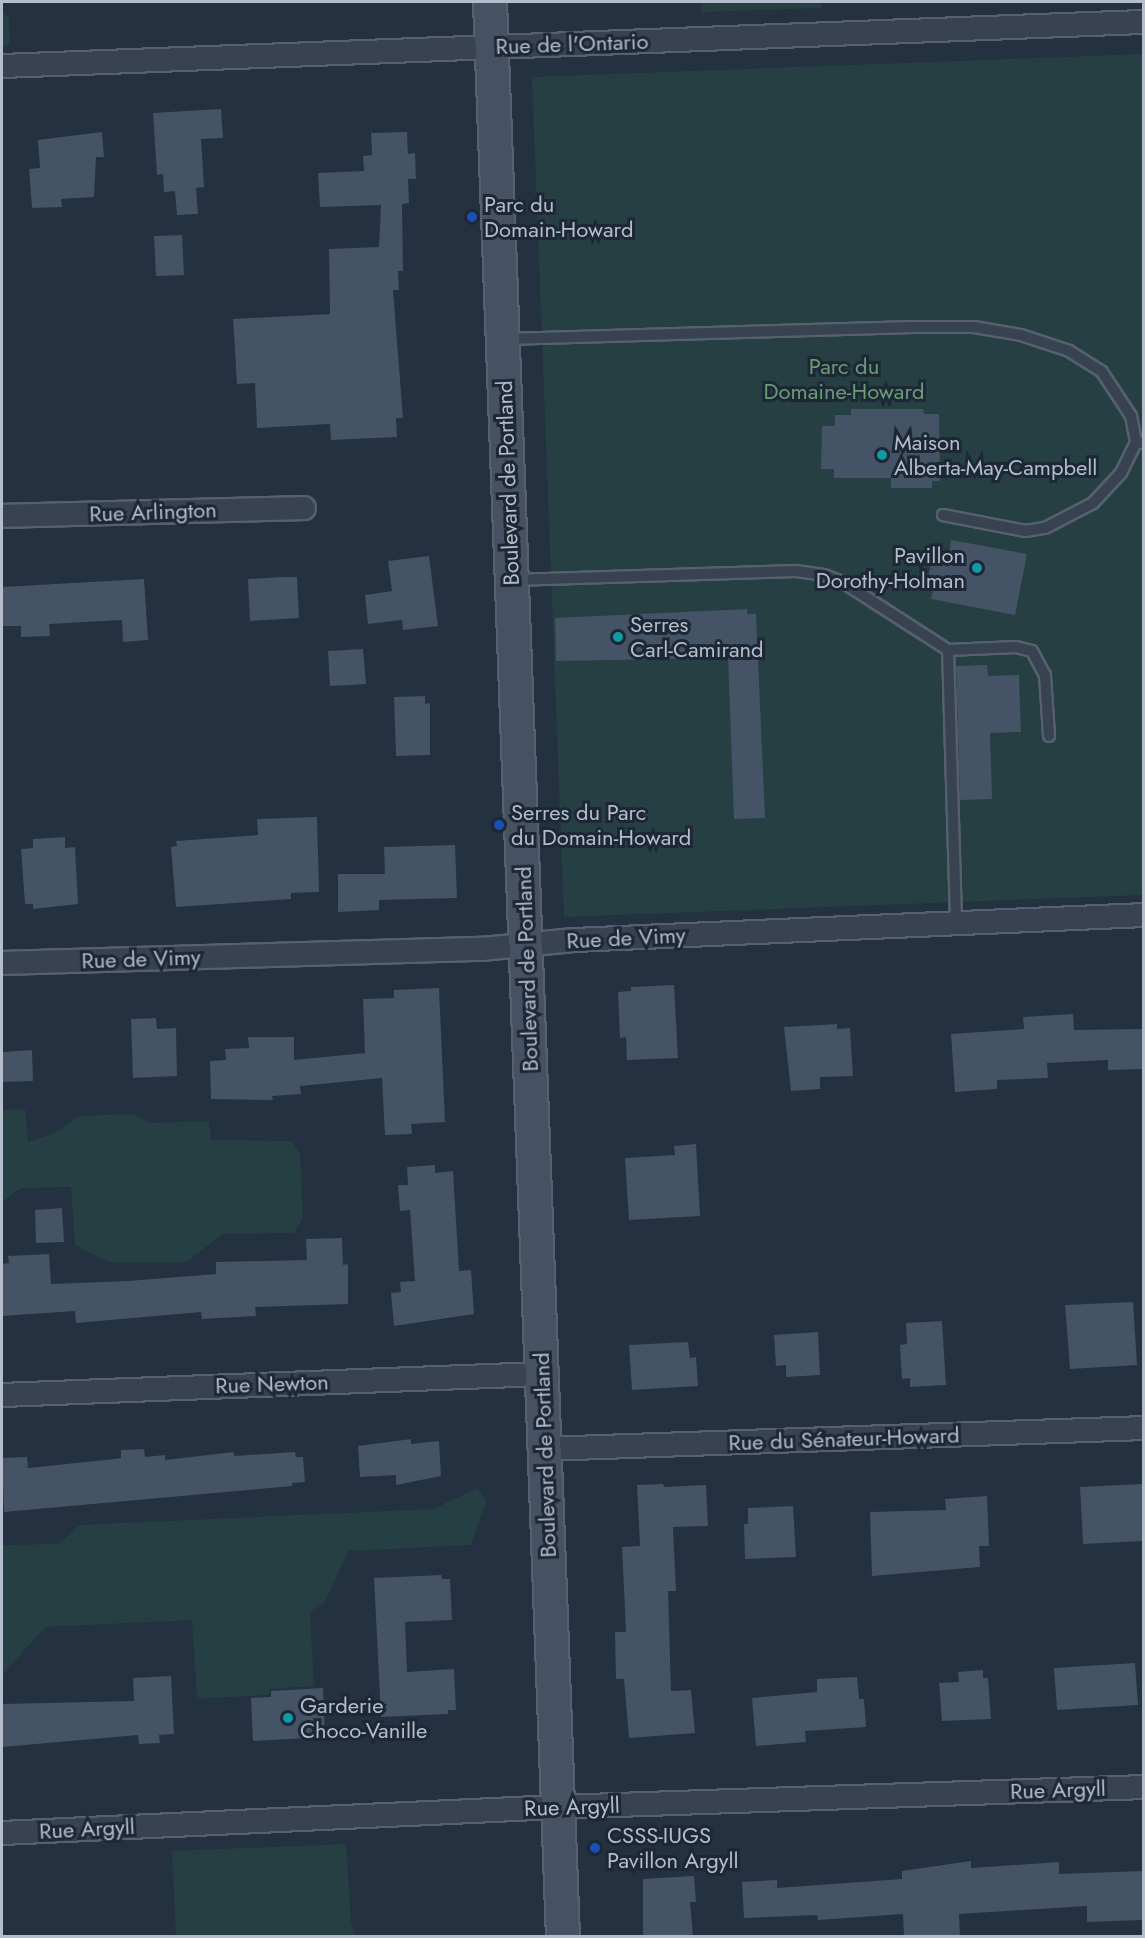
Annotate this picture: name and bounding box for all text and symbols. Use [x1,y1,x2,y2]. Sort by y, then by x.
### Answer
street label: Rue de l'Ontario [495,28,649,60]
place label: Parc du Domain-Howard [484,191,634,242]
marker: Parc du Domain-Howard [465,210,479,224]
park label: Parc du Domaine-Howard [764,353,924,404]
street label: Boulevard de Portland [491,380,525,586]
place label: Maison Alberta-May-Campbell [894,429,1097,481]
marker: Maison Alberta-May-Campbell [875,448,889,462]
street label: Rue Arlington [89,497,217,527]
place label: Pavillon Dorothy-Holman [816,542,965,594]
marker: Pavillon Dorothy-Holman [970,561,984,575]
place label: Serres Carl-Camirand [630,611,764,662]
marker: Serres Carl-Camirand [611,630,625,644]
place label: Serres du Parc du Domain-Howard [511,799,691,850]
marker: Serres du Parc du Domain-Howard [492,818,506,832]
street label: Boulevard de Portland [510,866,544,1072]
street label: Rue de Vimy [566,922,686,954]
street label: Rue de Vimy [81,944,201,974]
street label: Boulevard de Portland [528,1352,562,1558]
street label: Rue Newton [215,1369,329,1399]
street label: Rue du Sénateur-Howard [728,1422,960,1456]
place label: Garderie Choco-Vanille [300,1692,427,1744]
marker: Garderie Choco-Vanille [281,1711,295,1725]
street label: Rue Argyll [1010,1775,1106,1805]
street label: Rue Argyll [524,1792,620,1822]
street label: Rue Argyll [38,1813,136,1845]
place label: CSSS-IUGS Pavillon Argyll [607,1822,739,1874]
marker: CSSS-IUGS Pavillon Argyll [588,1841,602,1855]

